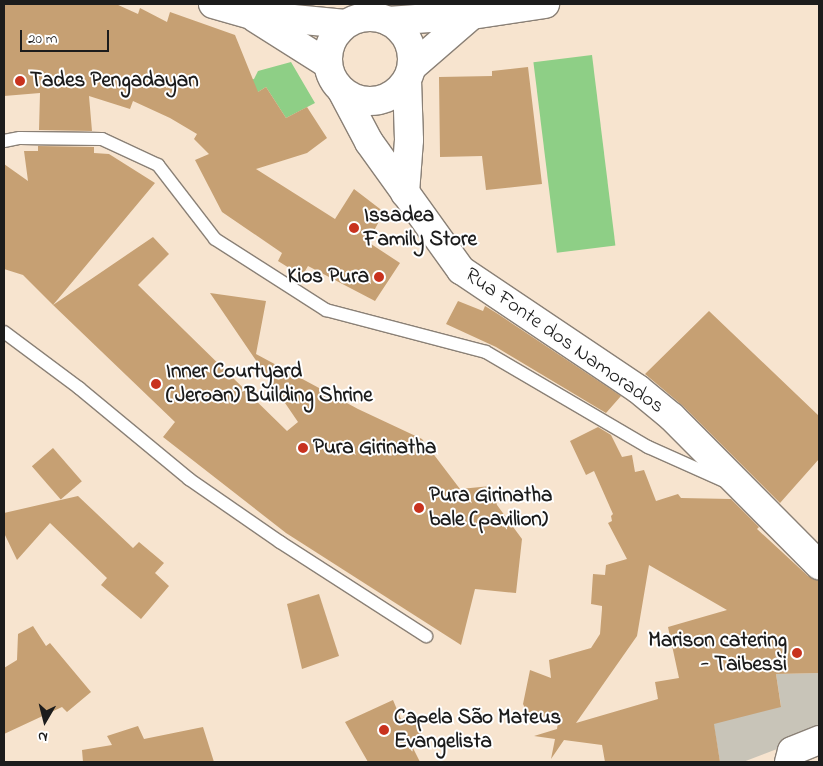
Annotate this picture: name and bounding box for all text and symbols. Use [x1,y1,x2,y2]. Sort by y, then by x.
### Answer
scale bar [22,20,111,52]
text: 20 m [28,28,57,50]
place label: Tades Pengadayan [30,68,198,94]
marker: Tades Pengadayan [14,75,26,87]
place label: Issadea Family Store [364,203,477,253]
marker: Issadea Family Store [348,222,360,234]
street label: Rua Fonte dos Namorados [459,263,669,419]
place label: Kios Pura [287,264,369,290]
marker: Kios Pura [373,271,385,283]
place label: Inner Courtyard (Jeroan) Building Shrine [166,359,373,409]
marker: Inner Courtyard (Jeroan) Building Shrine [150,378,162,390]
place label: Pura Girinatha [313,435,436,461]
marker: Pura Girinatha [297,442,309,454]
place label: Pura Girinatha bale (pavilion) [429,483,552,533]
marker: Pura Girinatha bale (pavilion) [413,502,425,514]
place label: Marison catering - Taibessi [648,628,787,678]
marker: Marison catering - Taibessi [791,647,803,659]
north arrow [20,696,70,746]
place label: Capela São Mateus Evangelista [394,705,561,755]
marker: Capela São Mateus Evangelista [378,724,390,736]
text: N [37,725,49,747]

